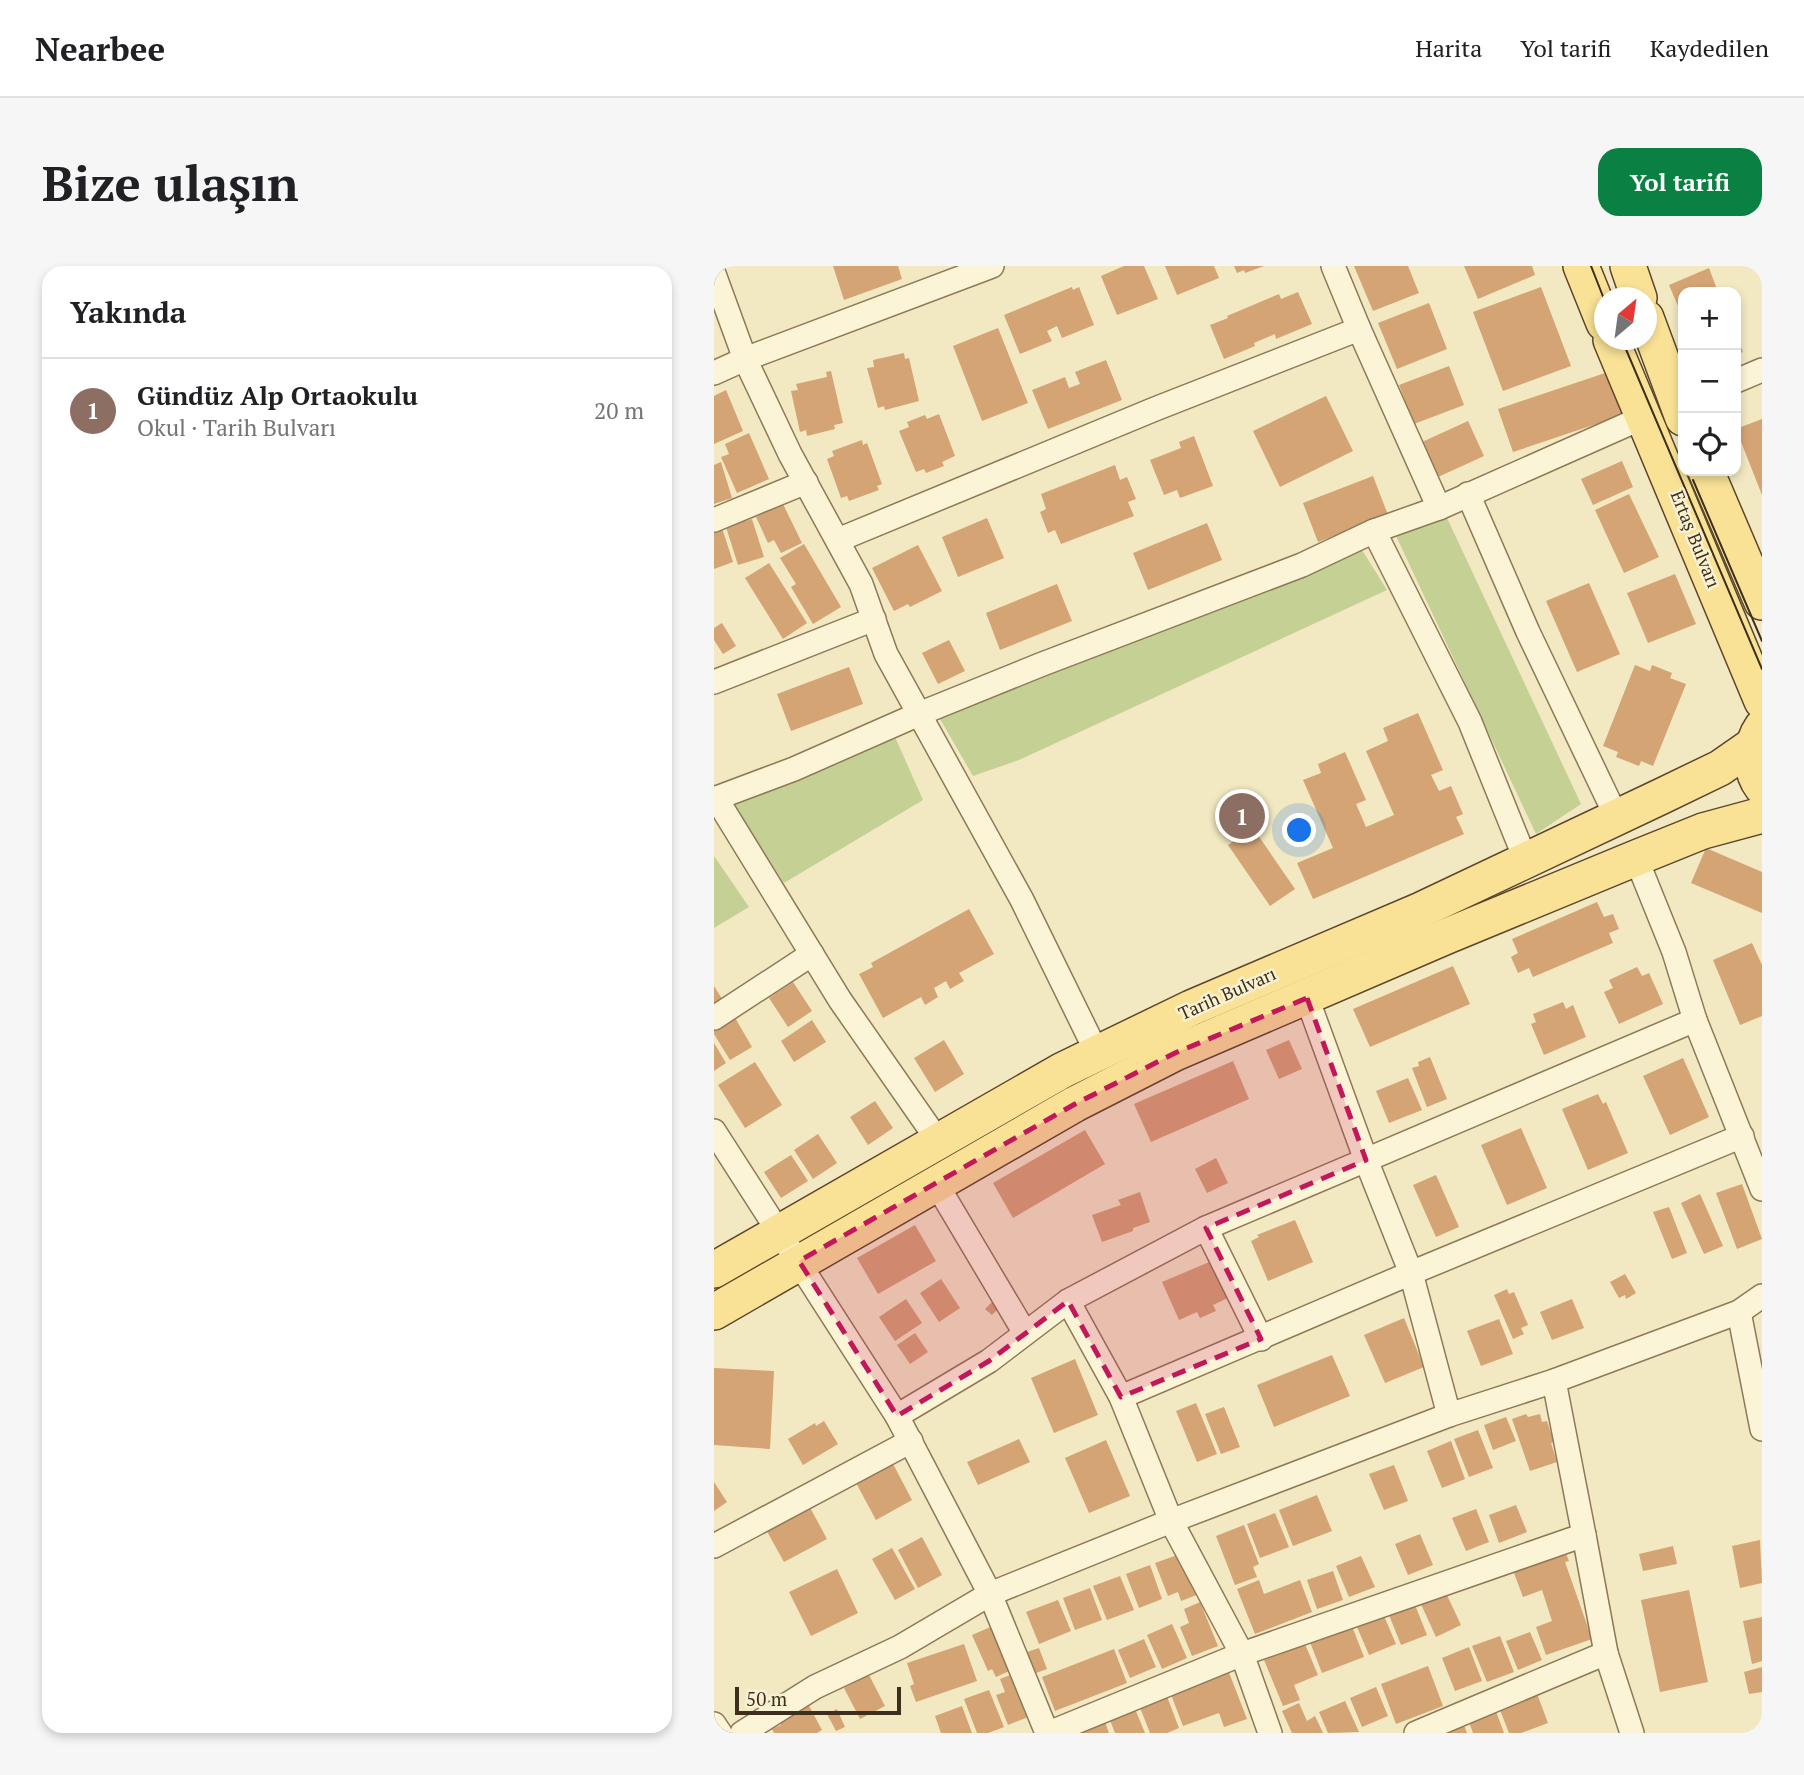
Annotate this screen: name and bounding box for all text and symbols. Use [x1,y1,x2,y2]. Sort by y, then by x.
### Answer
text: Nearbee [35,27,165,70]
text: Harita [1415,32,1482,64]
text: Yol tarifi [1520,32,1612,64]
text: Kaydedilen [1650,32,1769,64]
button: Yol tarifi [1598,148,1762,216]
text: Bize ulaşın [42,150,299,215]
north arrow [1594,287,1657,350]
map controls [1678,287,1741,476]
button: + [1678,287,1741,350]
text: Yakında [70,292,186,332]
button: − [1678,350,1741,413]
text: Gündüz Alp Ortaokulu [137,378,418,412]
text: 1 [87,395,100,426]
text: 20 m [594,395,644,426]
text: Okul · Tarih Bulvarı [137,412,336,443]
button: locate [1678,413,1741,476]
street label: Ertaş Bulvarı [1666,487,1726,591]
pin: 1 [1219,790,1265,842]
your location [1282,813,1316,847]
street label: Tarih Bulvarı [1174,961,1280,1025]
scale bar [735,1684,901,1716]
text: 50 m [746,1686,787,1711]

